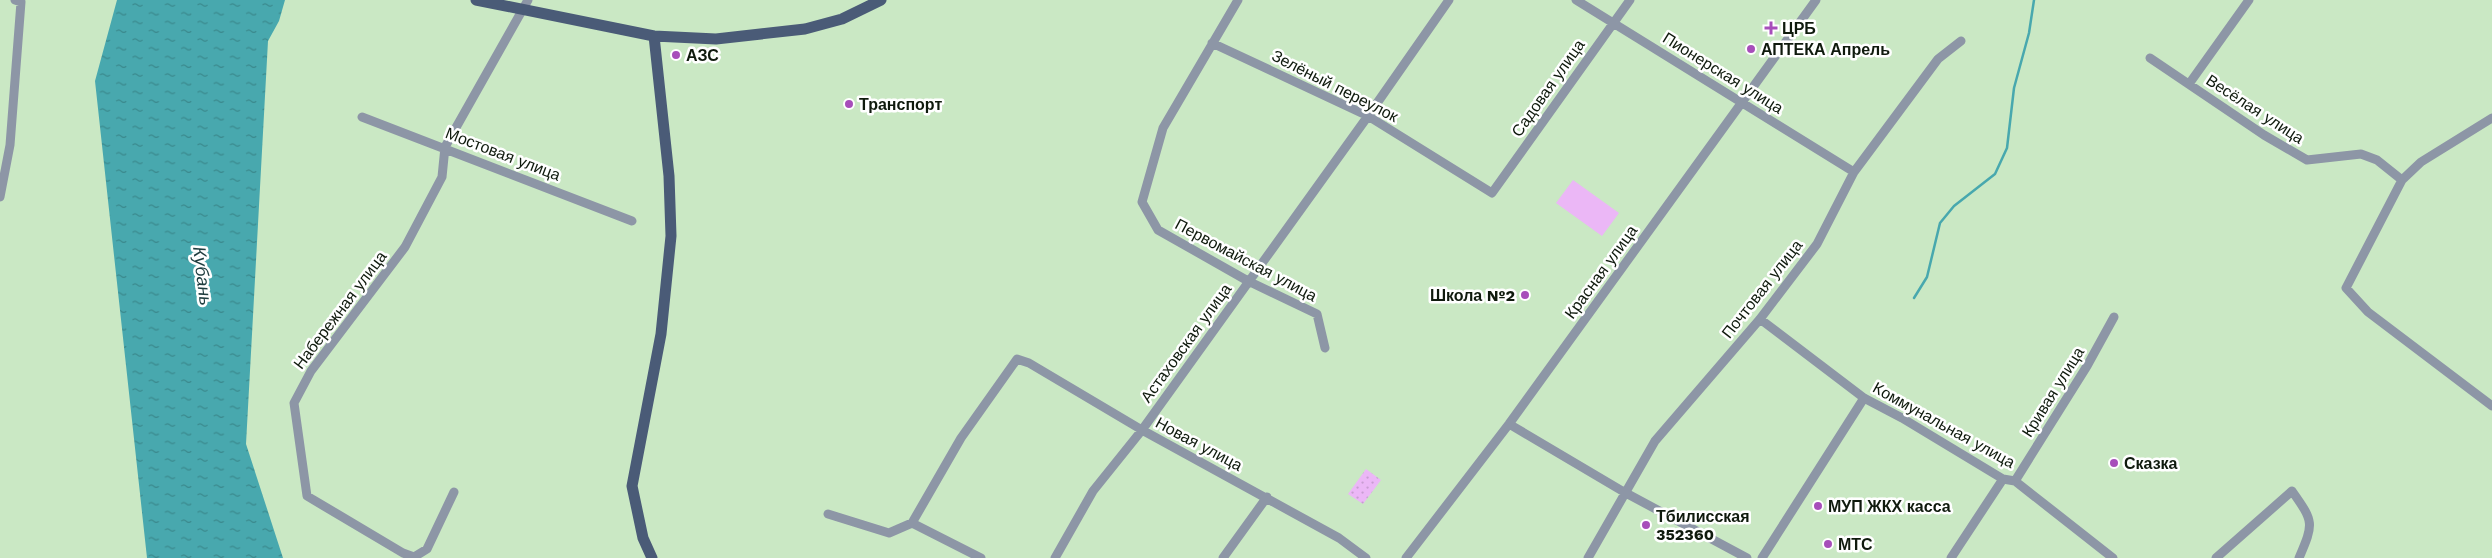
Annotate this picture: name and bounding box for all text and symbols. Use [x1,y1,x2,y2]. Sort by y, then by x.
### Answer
place label: ЦРБ [1782,19,1816,38]
marker: ЦРБ [1764,21,1778,35]
street label: Пионерская улица [1659,28,1787,118]
street label: Садовая улица [1507,36,1589,140]
place label: АПТЕКА Апрель [1761,40,1890,59]
marker: АПТЕКА Апрель [1745,43,1757,55]
place label: АЗС [686,46,719,65]
street label: Зелёный переулок [1269,46,1402,127]
marker: АЗС [670,49,682,61]
street label: Весёлая улица [2203,70,2308,148]
place label: Транспорт [859,95,942,114]
marker: Транспорт [843,98,855,110]
street label: Мостовая улица [443,123,563,185]
street label: Первомайская улица [1172,215,1320,305]
street label: Красная улица [1561,221,1641,322]
street label: Почтовая улица [1718,236,1806,342]
water label: Кубань [189,245,217,307]
street label: Набережная улица [290,247,391,373]
street label: Астаховская улица [1137,280,1236,406]
place label: Школа №2 [1430,286,1515,305]
marker: Школа №2 [1519,289,1531,301]
street label: Кривая улица [2018,343,2088,440]
street label: Коммунальная улица [1870,378,2019,472]
street label: Новая улица [1152,413,1246,475]
place label: Сказка [2124,454,2178,473]
marker: Сказка [2108,457,2120,469]
place label: МУП ЖКХ касса [1828,497,1951,516]
marker: МУП ЖКХ касса [1812,500,1824,512]
place label: Тбилисская 352360 [1656,507,1750,544]
marker: Тбилисская 352360 [1640,519,1652,531]
place label: МТС [1838,535,1873,554]
marker: МТС [1822,538,1834,550]

